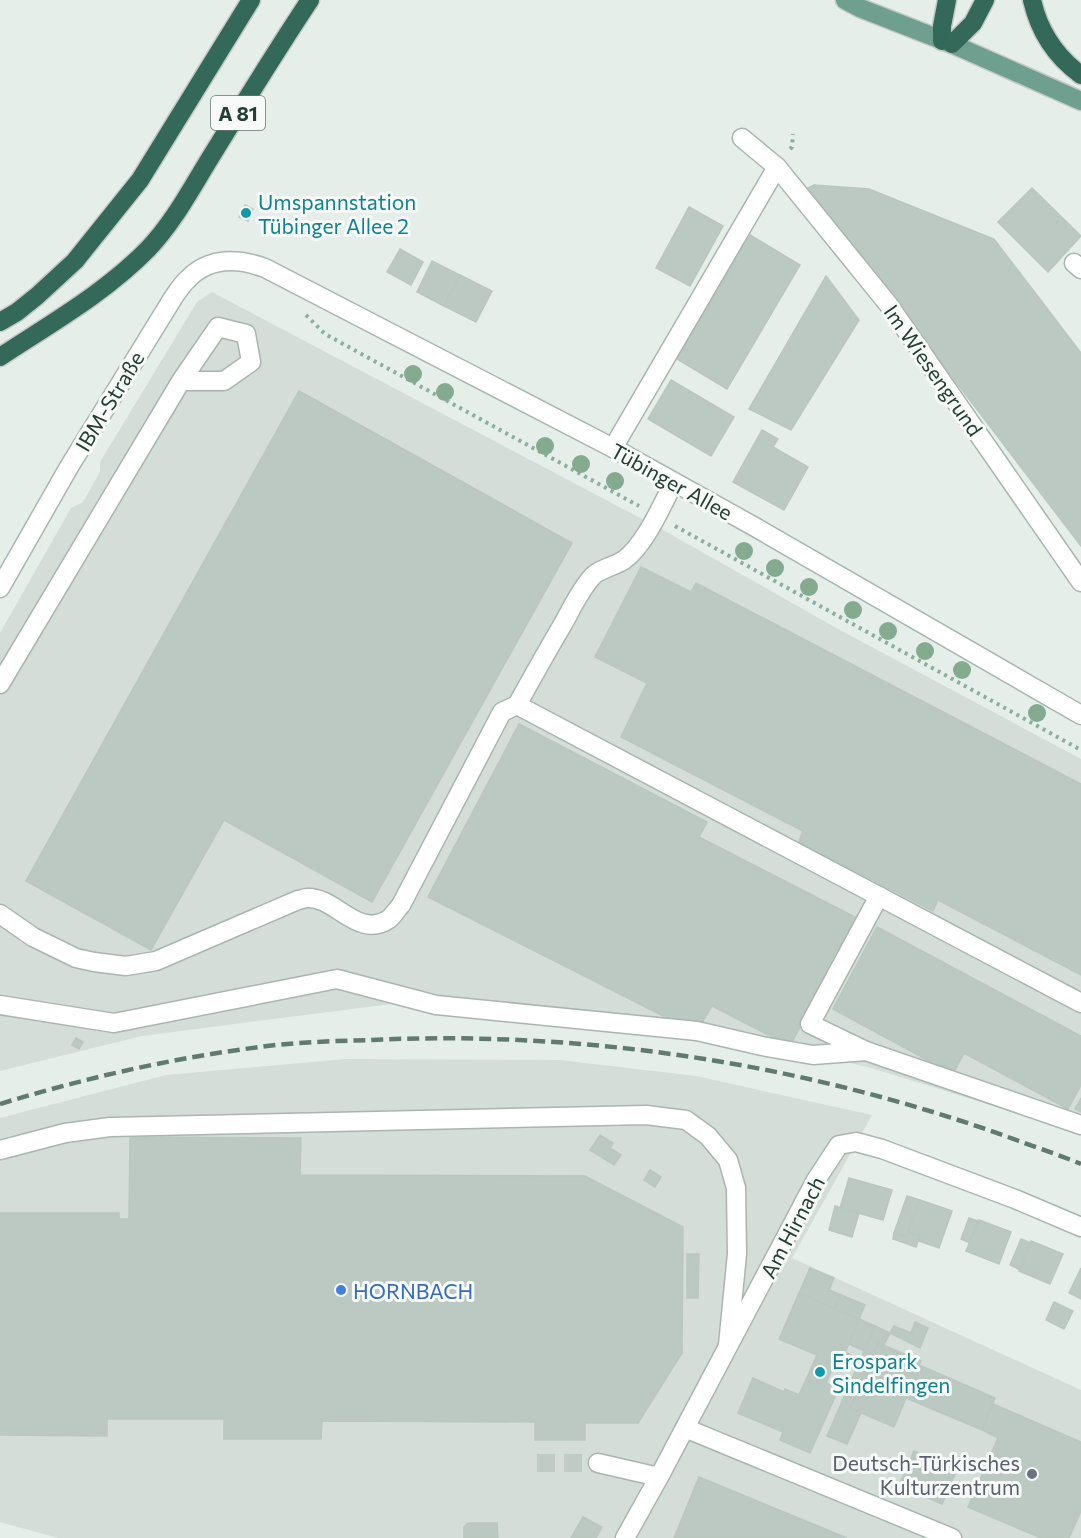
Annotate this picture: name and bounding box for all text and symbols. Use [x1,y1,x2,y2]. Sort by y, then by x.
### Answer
road number: A 81 [211,96,265,130]
place label: Umspannstation Tübinger Allee 2 [258,189,416,238]
marker: Umspannstation Tübinger Allee 2 [239,206,253,220]
street label: Im Wiesengrund [879,300,989,440]
street label: IBM-Straße [69,347,149,455]
street label: Tübinger Allee [607,437,737,525]
street label: Am Hirnach [755,1172,829,1282]
place label: HORNBACH [353,1278,473,1303]
marker: HORNBACH [334,1283,348,1297]
place label: Erospark Sindelfingen [832,1348,950,1397]
marker: Erospark Sindelfingen [813,1365,827,1379]
place label: Deutsch-Türkisches Kulturzentrum [832,1450,1020,1499]
marker: Deutsch-Türkisches Kulturzentrum [1025,1467,1039,1481]

